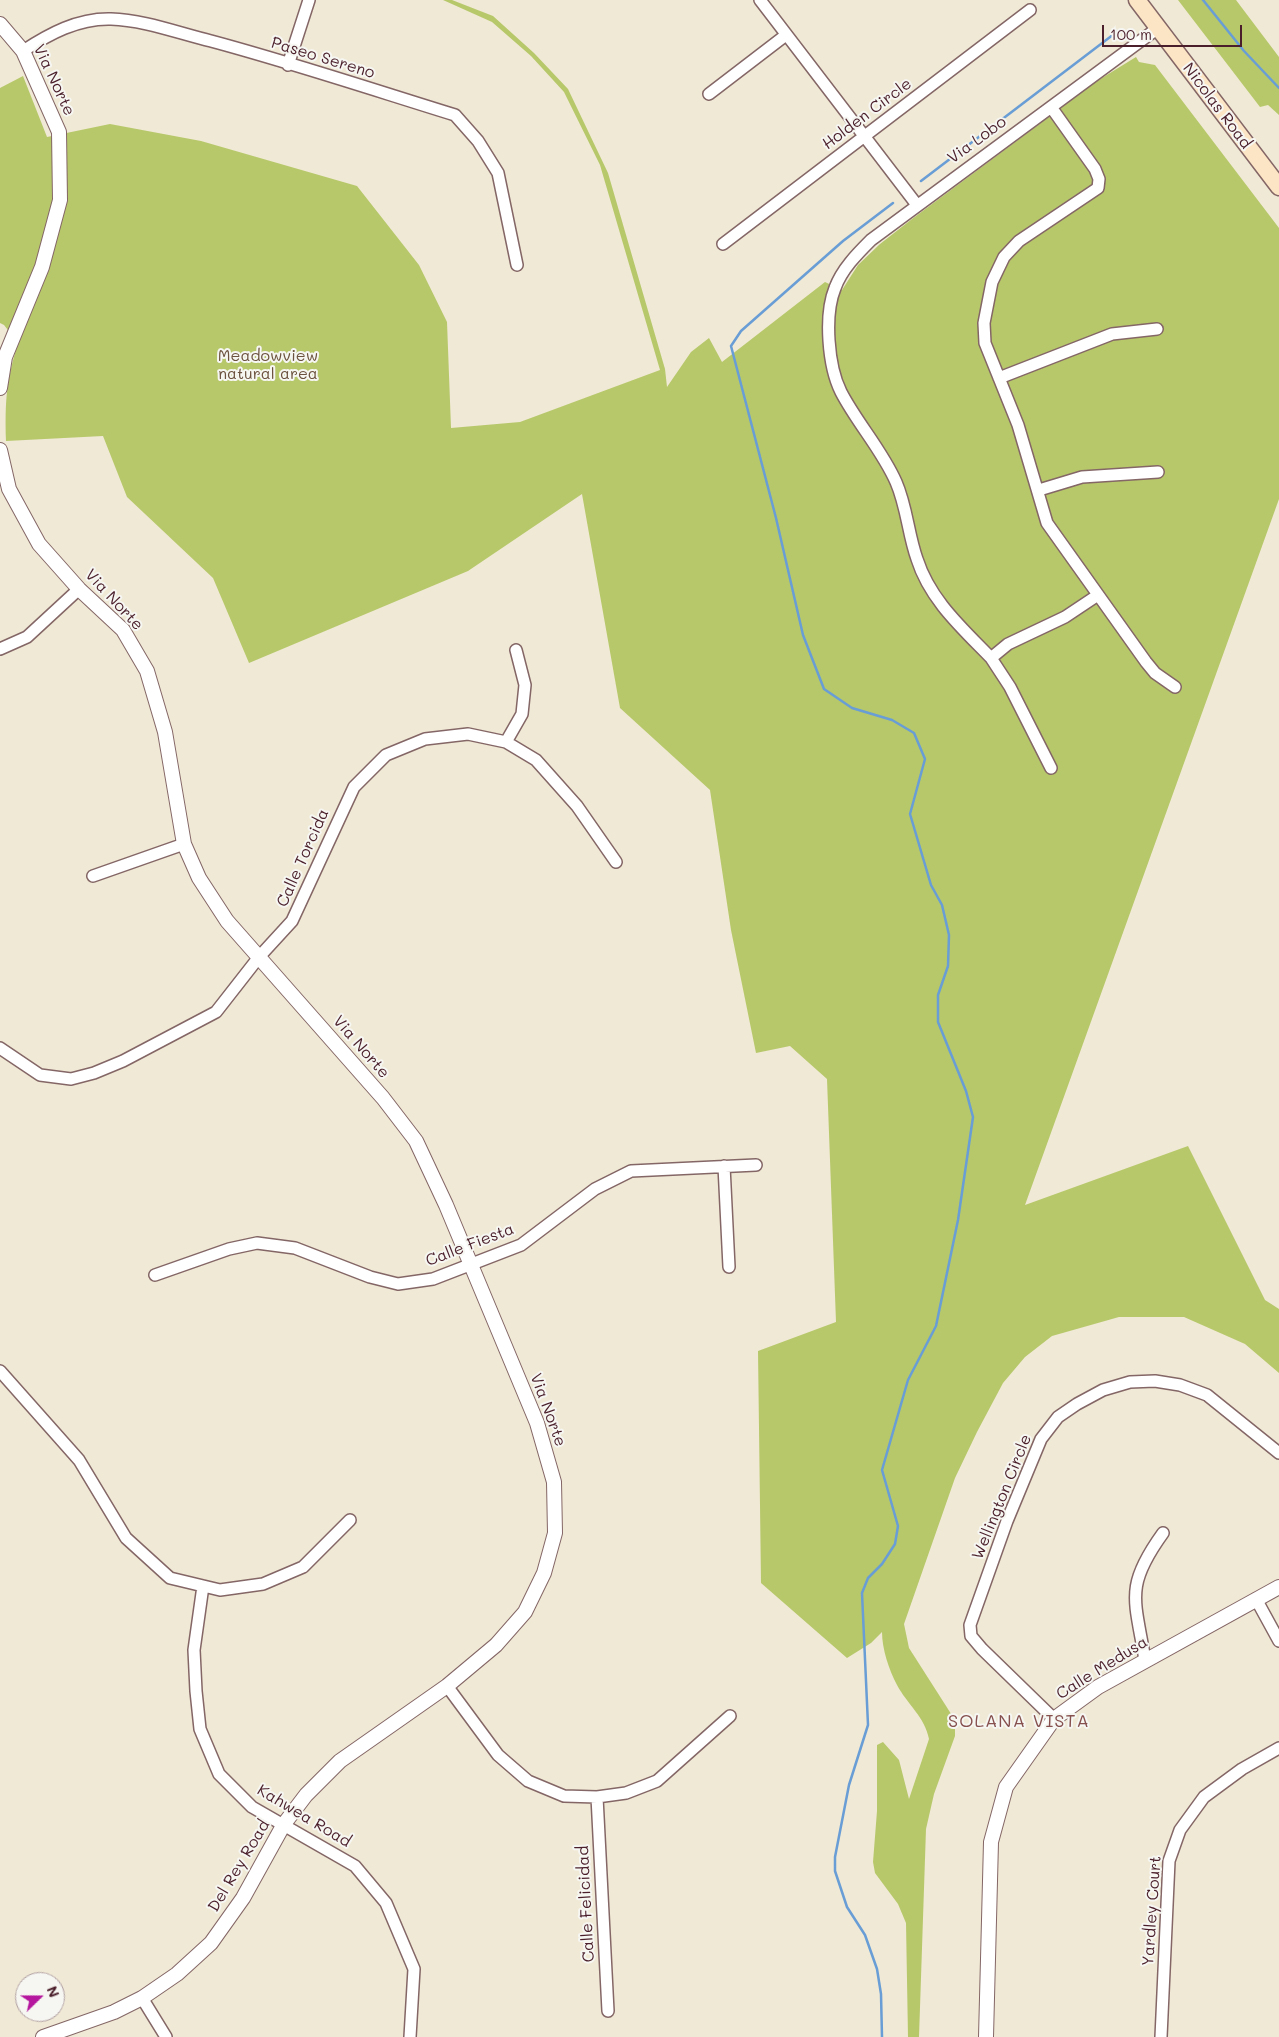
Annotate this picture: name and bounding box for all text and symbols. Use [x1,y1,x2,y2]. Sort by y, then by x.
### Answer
scale bar [1104,15,1244,47]
text: 100 m [1110,24,1152,44]
street label: Paseo Sereno [269,33,377,83]
street label: Via Norte [29,41,79,119]
street label: Nicolas Road [1179,59,1255,153]
street label: Holden Circle [819,74,915,154]
street label: Via Lobo [944,112,1010,168]
park label: Meadowview natural area [218,346,318,384]
street label: Via Norte [81,565,147,635]
street label: Calle Torcida [273,806,333,910]
street label: Via Norte [329,1012,393,1082]
street label: Calle Fiesta [423,1219,517,1271]
street label: Via Norte [526,1371,570,1449]
street label: Wellington Circle [968,1432,1036,1562]
street label: Calle Medusa [1053,1632,1151,1704]
district label: SOLANA VISTA [947,1710,1091,1732]
street label: Kahwea Road [254,1780,354,1852]
street label: Del Rey Road [204,1817,274,1915]
street label: Calle Felicidad [573,1845,599,1963]
street label: Yardley Court [1139,1855,1165,1967]
north arrow [15,1972,65,2022]
text: N [43,1983,64,2000]

